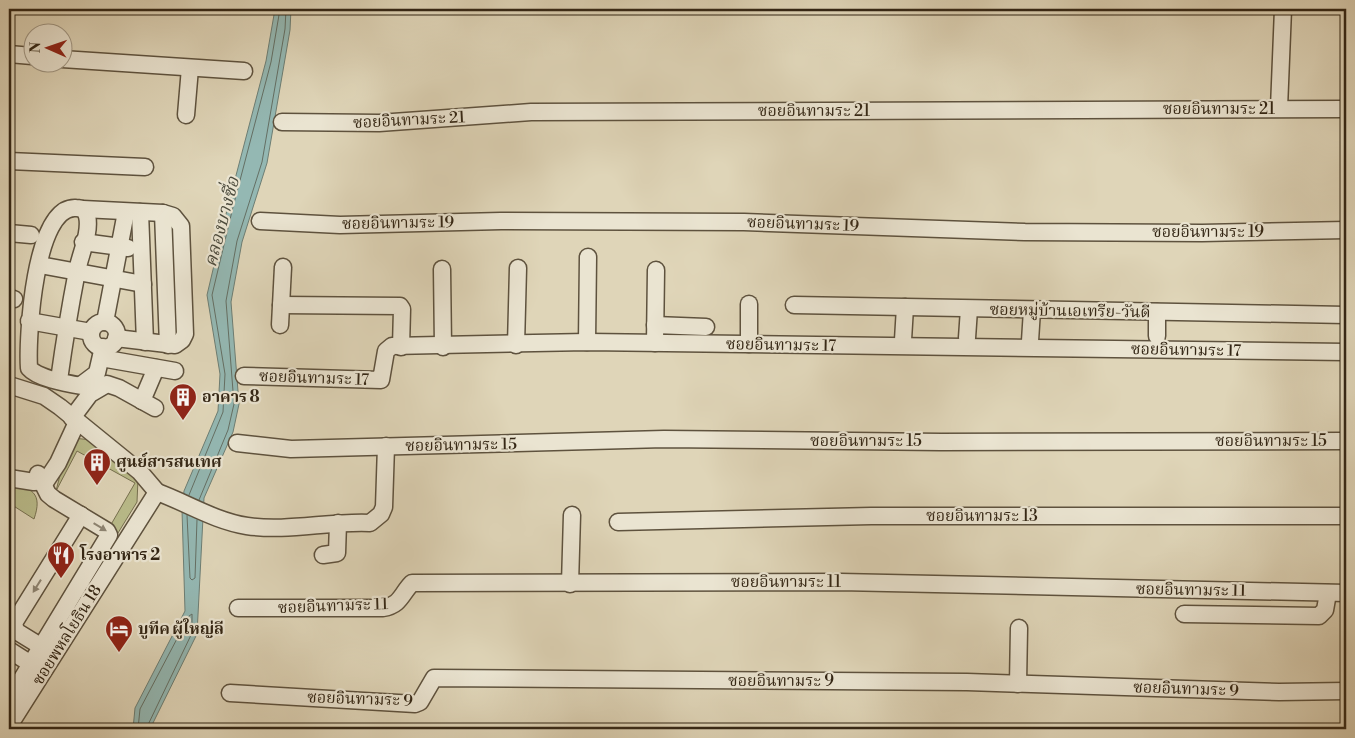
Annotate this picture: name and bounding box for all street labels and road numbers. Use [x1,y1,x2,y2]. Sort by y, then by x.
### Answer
street label: ซอยอินทามระ 21 [1163,99,1275,119]
street label: ซอยอินทามระ 21 [758,101,870,121]
street label: ซอยอินทามระ 21 [352,107,466,133]
street label: ซอยอินทามระ 19 [342,212,455,234]
street label: ซอยอินทามระ 19 [747,212,860,236]
street label: ซอยอินทามระ 19 [1152,222,1264,242]
street label: ซอยหมู่บ้านเอเทรีย-วันดี [989,300,1151,322]
street label: ซอยอินทามระ 17 [726,334,836,356]
street label: ซอยอินทามระ 17 [1131,339,1241,361]
street label: ซอยอินทามระ 17 [259,366,369,390]
street label: ซอยอินทามระ 15 [810,431,922,451]
street label: ซอยอินทามระ 15 [1215,431,1327,451]
street label: ซอยอินทามระ 15 [405,434,517,456]
street label: ซอยอินทามระ 13 [926,506,1038,526]
street label: ซอยอินทามระ 11 [731,572,841,592]
street label: ซอยอินทามระ 11 [1136,579,1246,601]
street label: ซอยพหลโยธิน 18 [27,580,106,689]
street label: ซอยอินทามระ 11 [277,594,389,618]
street label: ซอยอินทามระ 9 [728,671,834,691]
street label: ซอยอินทามระ 9 [1133,677,1240,701]
street label: ซอยอินทามระ 9 [307,687,414,711]

